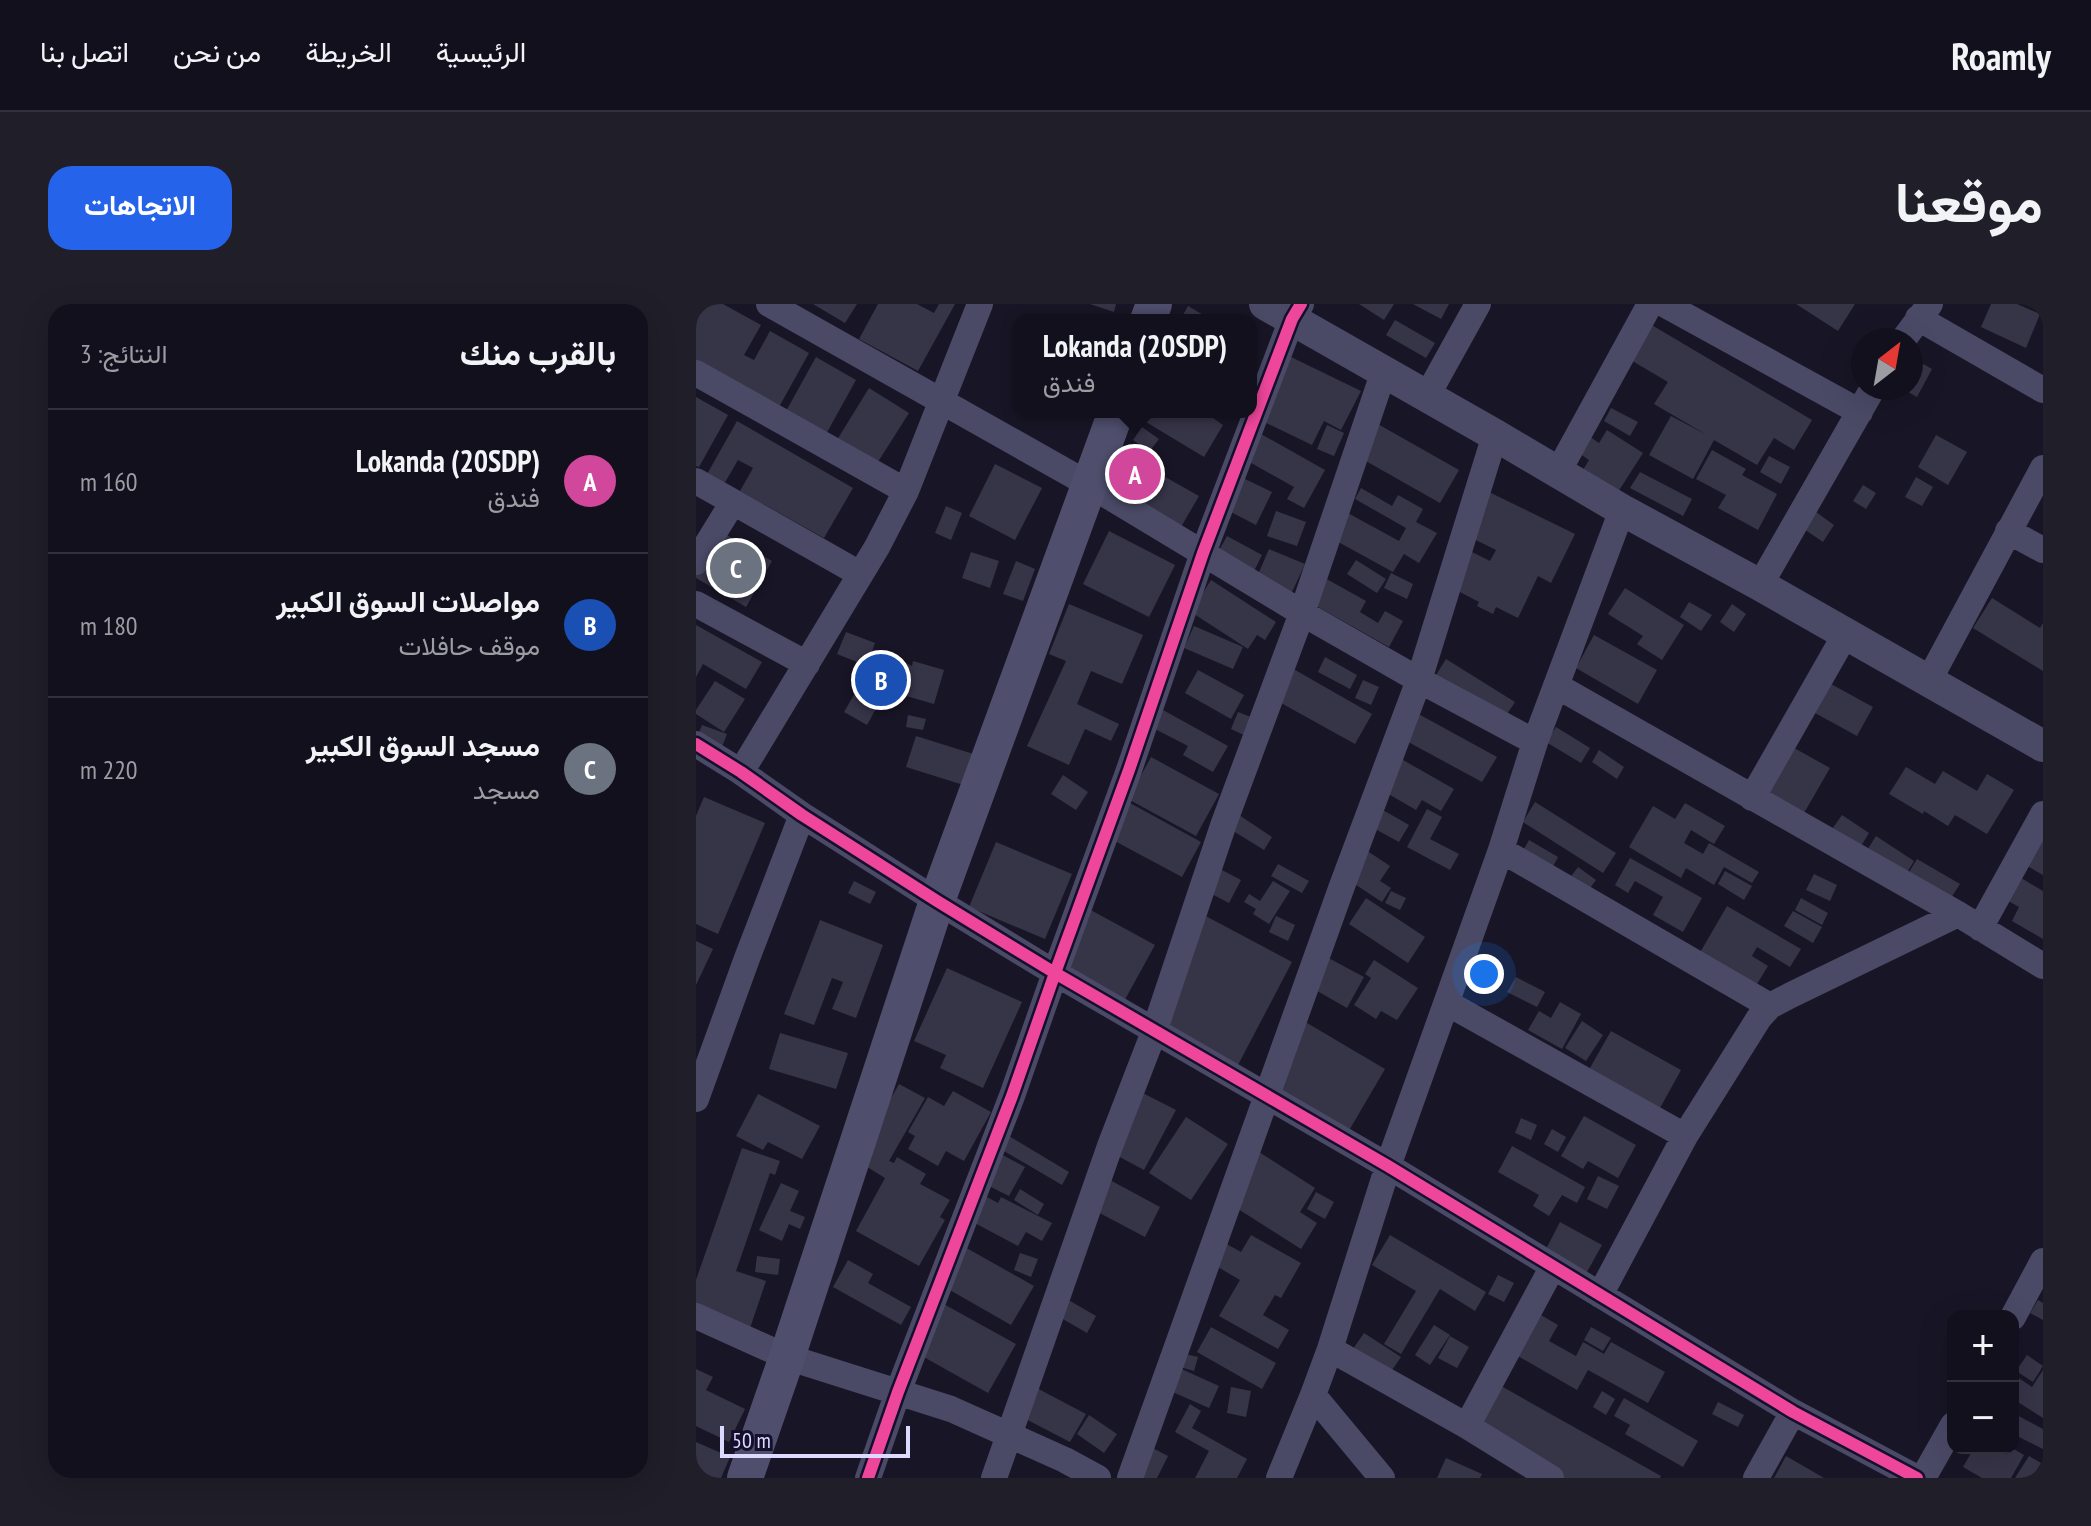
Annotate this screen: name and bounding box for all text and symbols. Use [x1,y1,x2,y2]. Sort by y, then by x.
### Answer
text: Roamly [1951,31,2051,80]
text: اتصل بنا [40,33,129,70]
text: من نحن [173,33,261,70]
text: الخريطة [305,33,392,70]
text: الرئيسية [436,33,526,70]
text: موقعنا [1895,165,2043,237]
button: الاتجاهات [48,166,232,250]
popup [1013,314,1257,418]
text: Lokanda (20SDP) [1043,326,1227,365]
north arrow [1851,328,1923,400]
text: بالقرب منك [460,330,616,374]
text: النتائج: 3 [80,337,167,370]
text: فندق [1043,366,1095,399]
text: Lokanda (20SDP) [356,441,540,480]
pin: A [1109,444,1161,504]
text: 160 m [80,465,138,498]
text: A [583,465,597,498]
text: فندق [488,481,540,514]
pin: C [710,538,762,598]
text: مواصلات السوق الكبير [276,581,540,620]
text: 180 m [80,609,138,642]
text: B [584,609,596,642]
text: موقف حافلات [399,629,540,662]
pin: B [855,650,907,710]
text: مسجد السوق الكبير [306,725,540,764]
text: 220 m [80,753,138,786]
text: C [584,753,596,786]
text: مسجد [473,773,540,806]
your location [1464,954,1504,994]
map controls [1947,1310,2019,1454]
button: + [1947,1310,2019,1382]
button: − [1947,1382,2019,1454]
scale bar [720,1422,910,1458]
text: 50 m [732,1426,771,1454]

